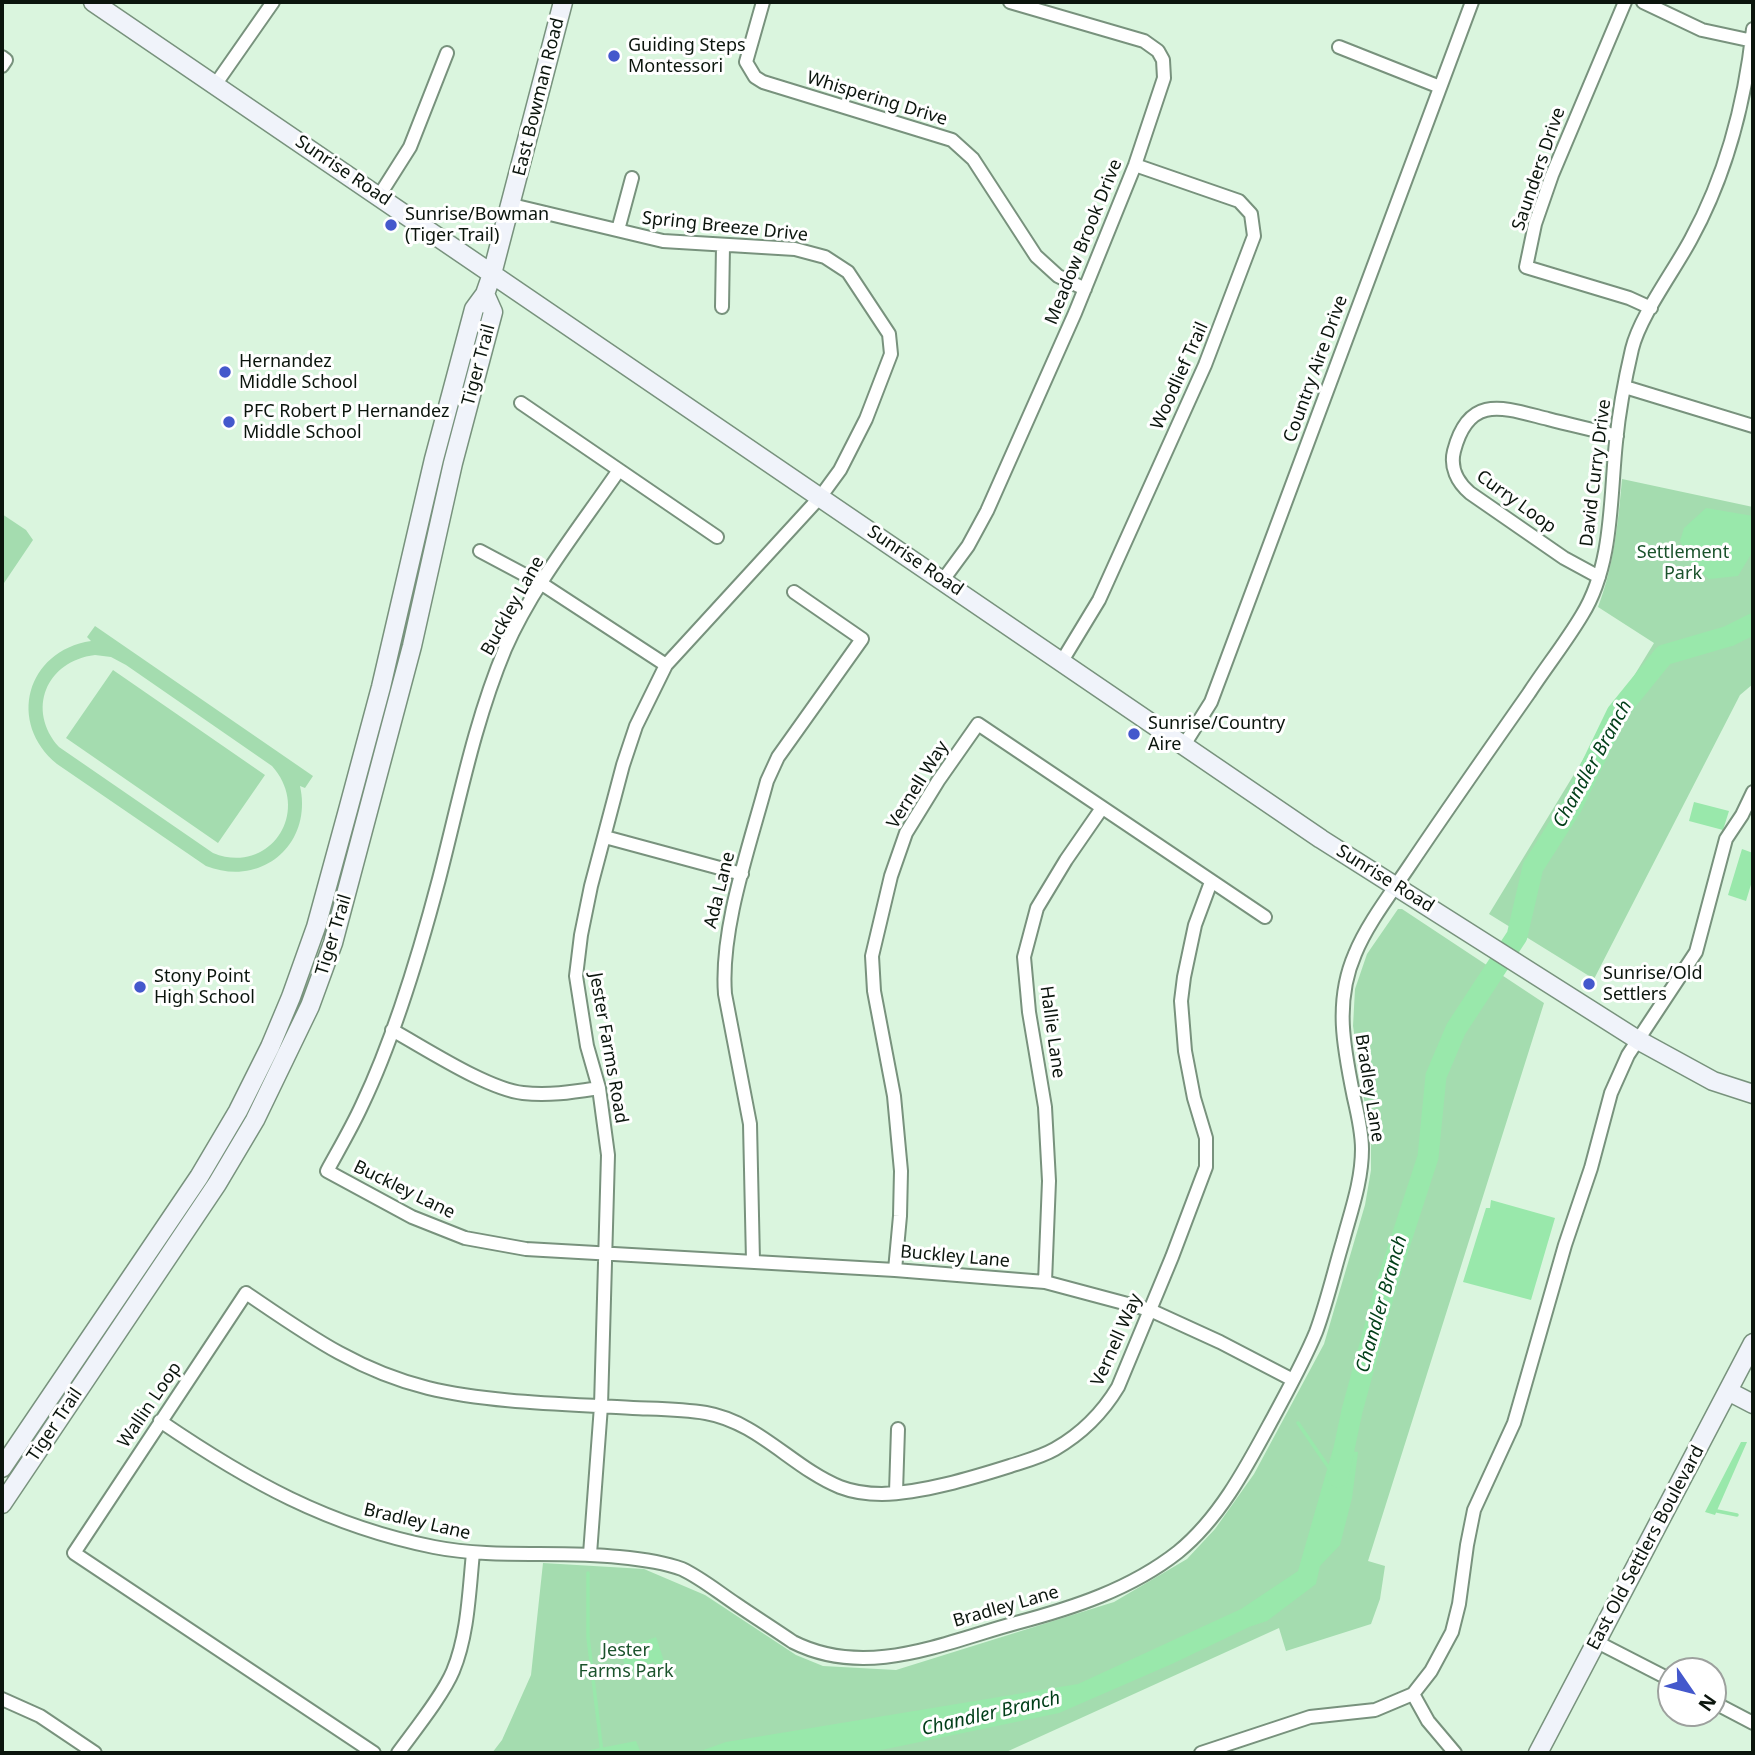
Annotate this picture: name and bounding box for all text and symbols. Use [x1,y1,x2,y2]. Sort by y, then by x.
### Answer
street label: East Bowman Road [509,16,569,178]
place label: Guiding Steps Montessori [628,35,746,78]
marker: Guiding Steps Montessori [606,48,622,64]
street label: Whispering Drive [804,67,950,131]
street label: Saunders Drive [1508,105,1570,233]
street label: Sunrise Road [291,131,395,211]
street label: Meadow Brook Drive [1041,156,1127,328]
place label: Sunrise/Bowman (Tiger Trail) [405,204,549,246]
street label: Spring Breeze Drive [641,208,809,246]
marker: Sunrise/Bowman (Tiger Trail) [383,217,399,233]
street label: Country Aire Drive [1279,293,1353,445]
street label: Woodlief Trail [1147,319,1213,433]
street label: Tiger Trail [458,322,500,408]
place label: Hernandez Middle School [239,351,358,394]
marker: Hernandez Middle School [217,364,233,380]
street label: David Curry Drive [1576,398,1616,548]
place label: PFC Robert P Hernandez Middle School [243,401,450,444]
marker: PFC Robert P Hernandez Middle School [221,414,237,430]
street label: Curry Loop [1472,466,1560,538]
street label: Sunrise Road [863,521,967,601]
park label: Settlement Park [1637,542,1729,584]
street label: Buckley Lane [477,553,549,659]
water label: Chandler Branch [1549,696,1637,832]
place label: Sunrise/Country Aire [1148,713,1285,756]
marker: Sunrise/Country Aire [1126,726,1142,742]
street label: Vernell Way [883,737,953,833]
street label: Sunrise Road [1332,840,1438,918]
street label: Ada Lane [700,849,740,931]
street label: Tiger Trail [311,892,357,978]
place label: Sunrise/Old Settlers [1603,963,1702,1006]
place label: Stony Point High School [154,966,255,1009]
street label: Jester Farms Road [584,971,632,1125]
marker: Sunrise/Old Settlers [1581,976,1597,992]
marker: Stony Point High School [132,979,148,995]
street label: Hallie Lane [1035,984,1069,1080]
street label: Bradley Lane [1350,1032,1388,1144]
street label: Buckley Lane [350,1156,458,1224]
water label: Chandler Branch [1351,1233,1413,1375]
street label: Buckley Lane [899,1241,1011,1273]
street label: Vernell Way [1087,1290,1147,1390]
street label: Wallin Loop [114,1358,186,1452]
street label: Tiger Trail [23,1384,87,1466]
street label: East Old Settlers Boulevard [1583,1442,1709,1654]
street label: Bradley Lane [361,1499,473,1545]
street label: Bradley Lane [951,1582,1061,1632]
park label: Jester Farms Park [578,1640,674,1682]
north arrow [1657,1657,1727,1727]
water label: Chandler Branch [919,1687,1063,1741]
text: N [1692,1689,1723,1717]

